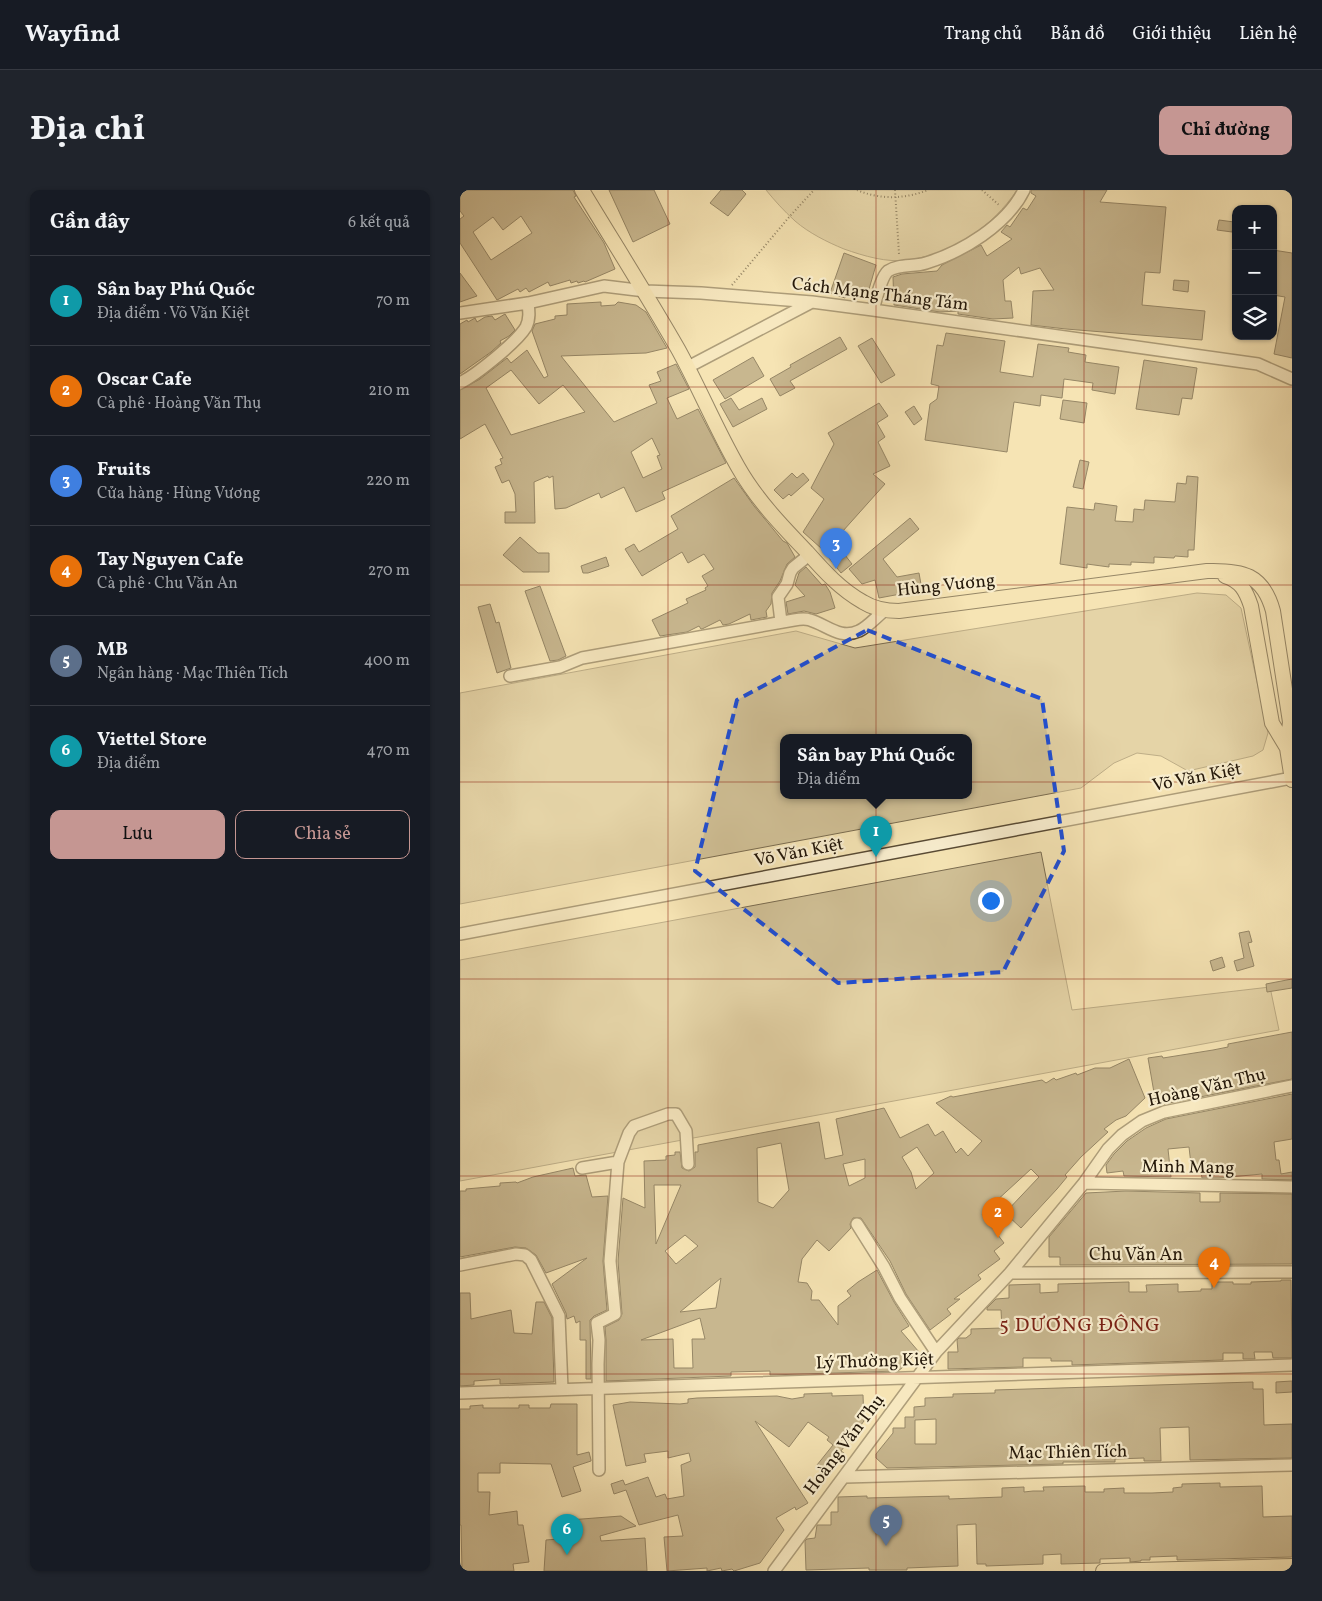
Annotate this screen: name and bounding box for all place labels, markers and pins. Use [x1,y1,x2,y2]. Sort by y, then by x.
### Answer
pin: 3 [820,528,852,569]
pin: 1 [860,816,892,857]
pin: 2 [982,1197,1014,1238]
pin: 4 [1198,1247,1230,1288]
pin: 5 [870,1505,902,1546]
pin: 6 [551,1514,583,1555]

